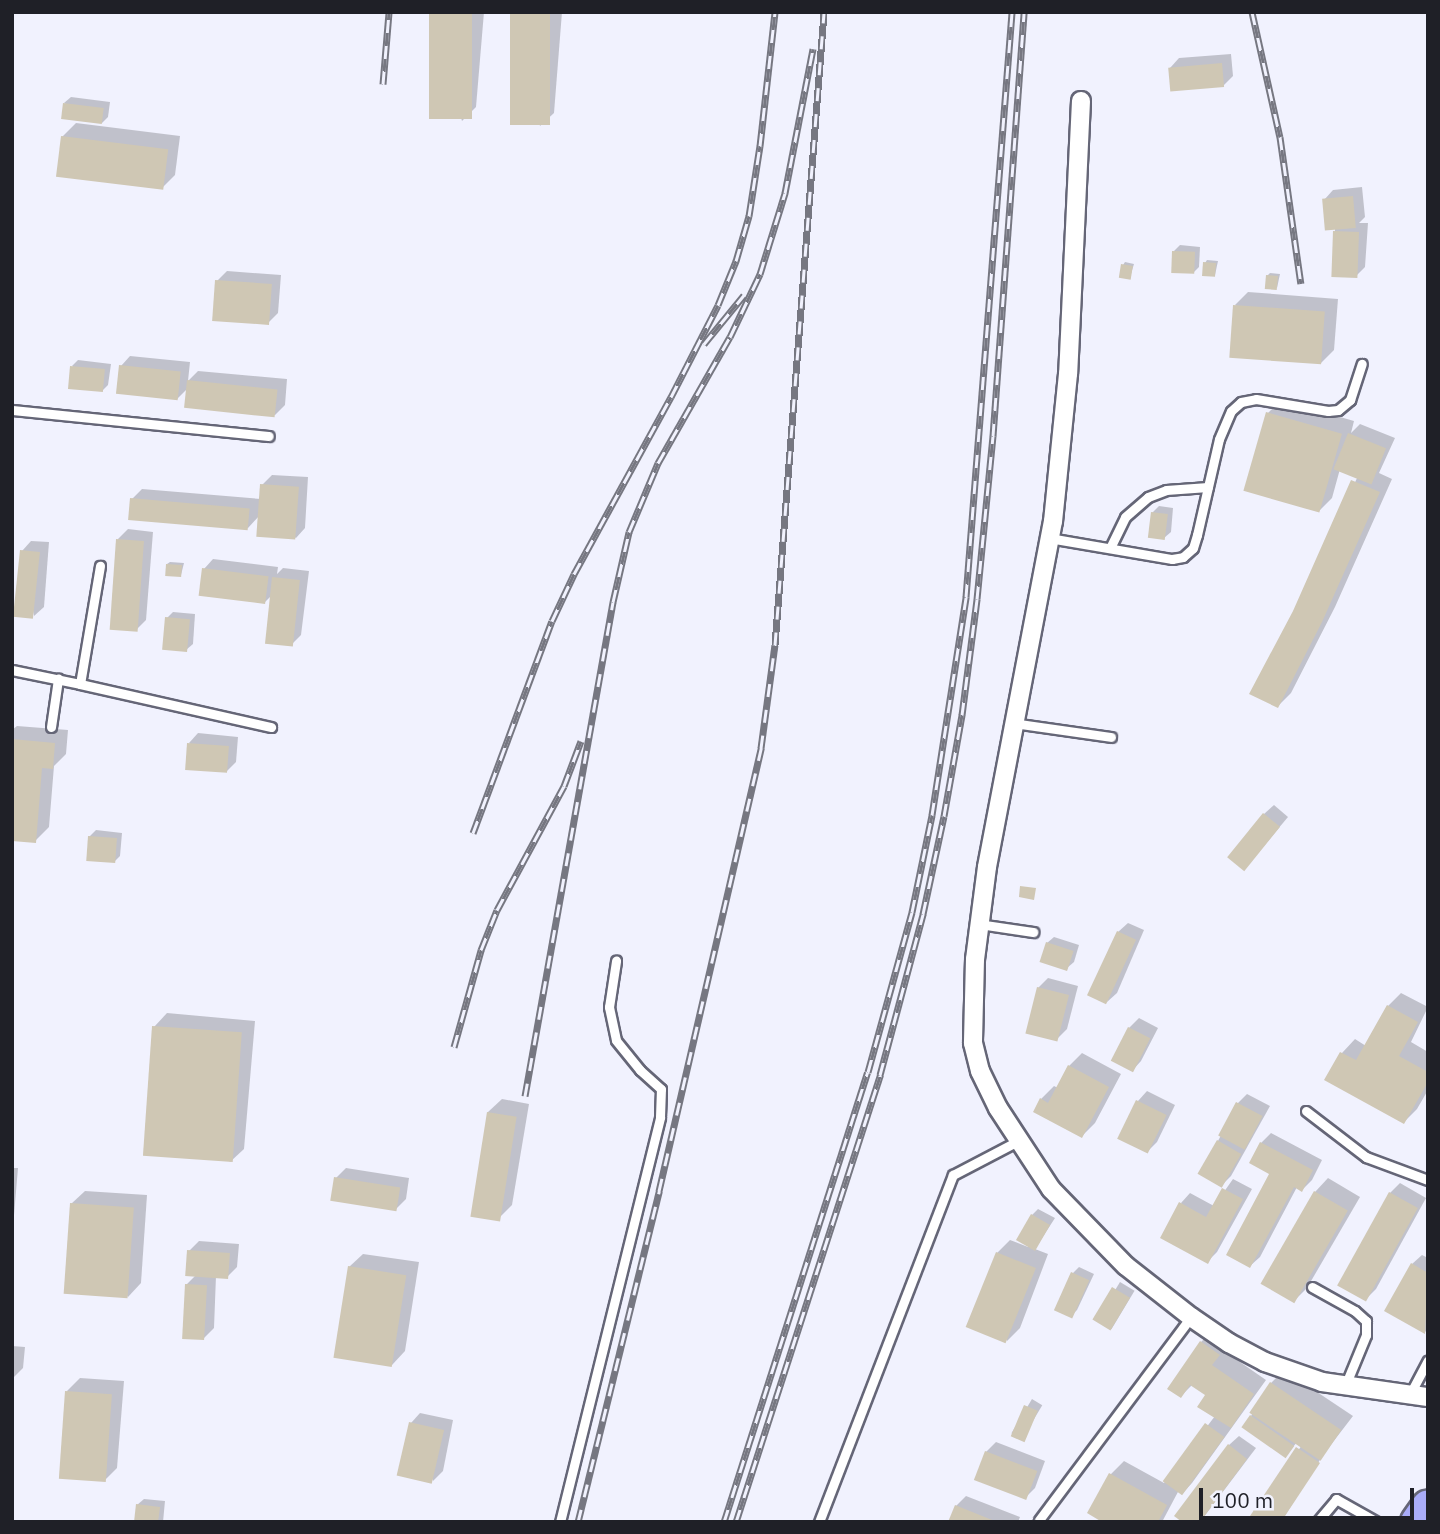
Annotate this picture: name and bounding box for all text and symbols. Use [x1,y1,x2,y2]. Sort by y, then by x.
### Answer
scale bar [1202,1474,1417,1518]
text: 100 m [1212,1486,1273,1514]

